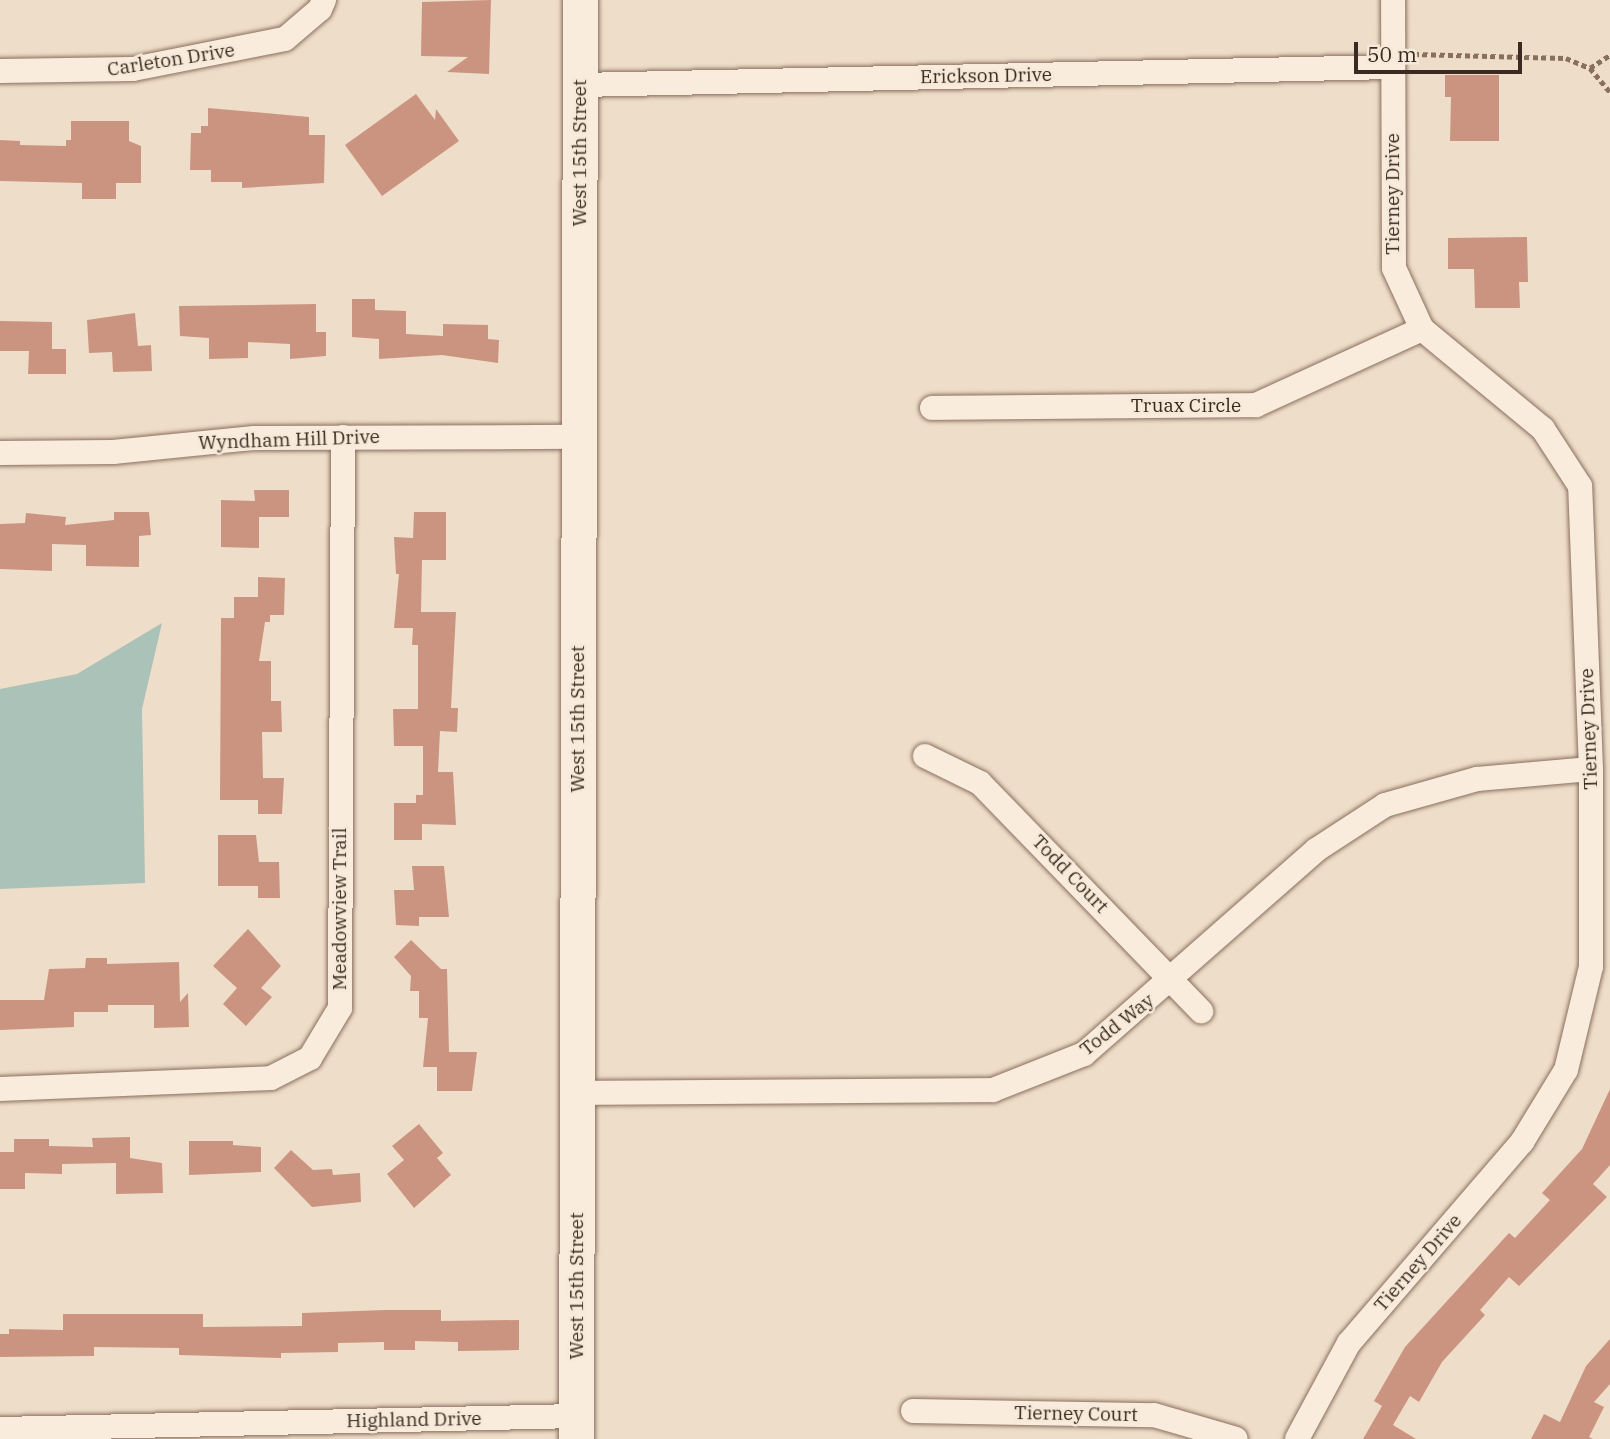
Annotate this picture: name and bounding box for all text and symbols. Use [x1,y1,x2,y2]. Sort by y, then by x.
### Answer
scale bar [1358,28,1526,72]
street label: Carleton Drive [106,39,236,81]
text: 50 m [1367,40,1417,68]
street label: Erickson Drive [920,63,1052,89]
street label: West 15th Street [569,79,591,227]
street label: Tierney Drive [1382,133,1404,255]
street label: Truax Circle [1131,395,1241,417]
street label: Wyndham Hill Drive [198,425,380,455]
street label: West 15th Street [567,645,589,793]
street label: Tierney Drive [1575,668,1603,790]
street label: Meadowview Trail [329,828,351,990]
street label: Todd Court [1027,830,1113,918]
street label: Todd Way [1075,989,1159,1061]
street label: Tierney Drive [1369,1210,1467,1316]
street label: West 15th Street [566,1212,588,1360]
street label: Tierney Court [1014,1402,1138,1426]
street label: Highland Drive [346,1407,482,1433]

